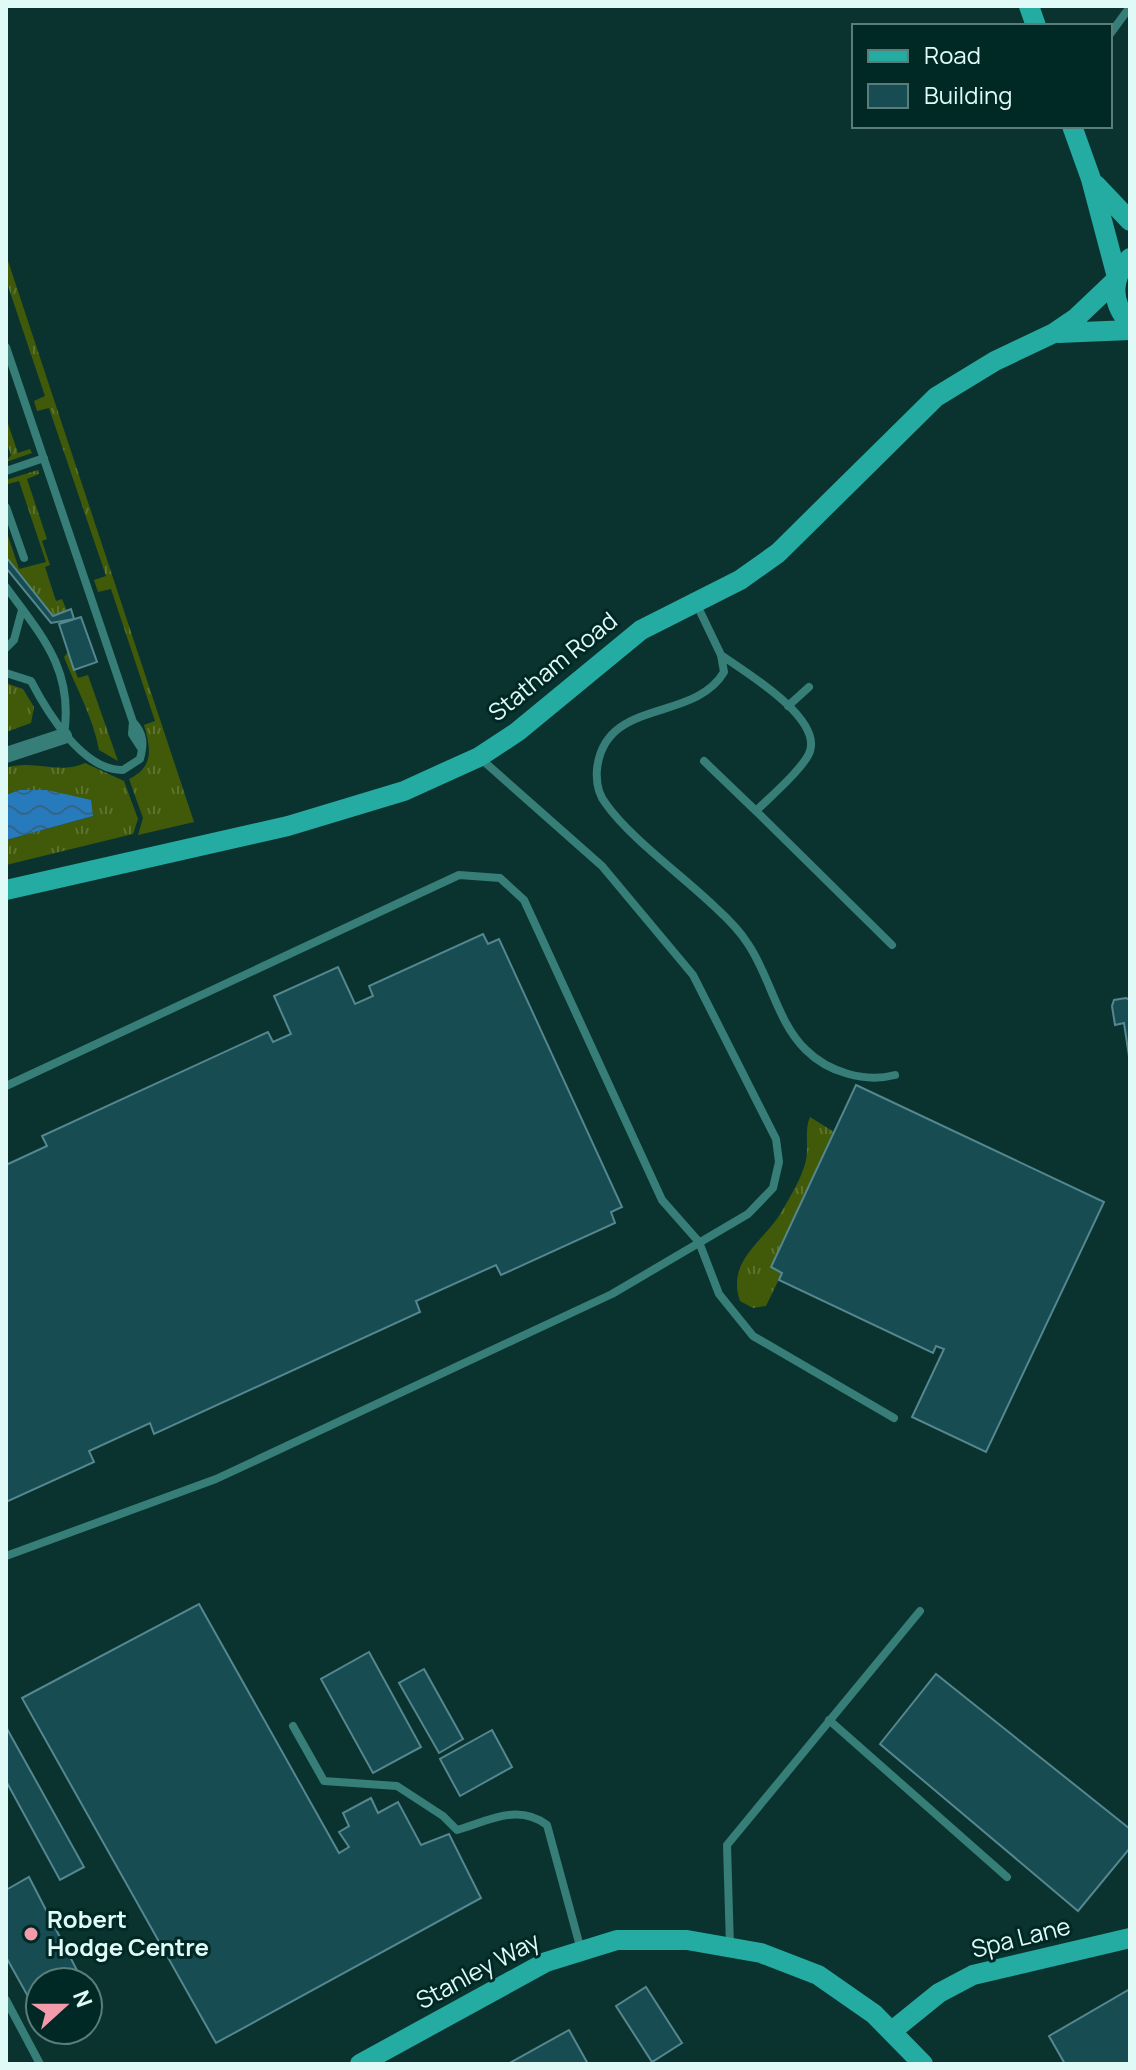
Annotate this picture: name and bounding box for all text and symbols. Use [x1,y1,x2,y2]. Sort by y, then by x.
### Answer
legend [852,24,1112,128]
text: Road [924,38,981,71]
text: Building [924,78,1012,111]
street label: Statham Road [481,604,623,728]
place label: Robert Hodge Centre [47,1902,209,1963]
street label: Spa Lane [968,1908,1074,1965]
street label: Stanley Way [410,1923,545,2016]
marker: Robert Hodge Centre [22,1925,40,1943]
north arrow [24,1966,104,2046]
text: N [66,1986,100,2012]

